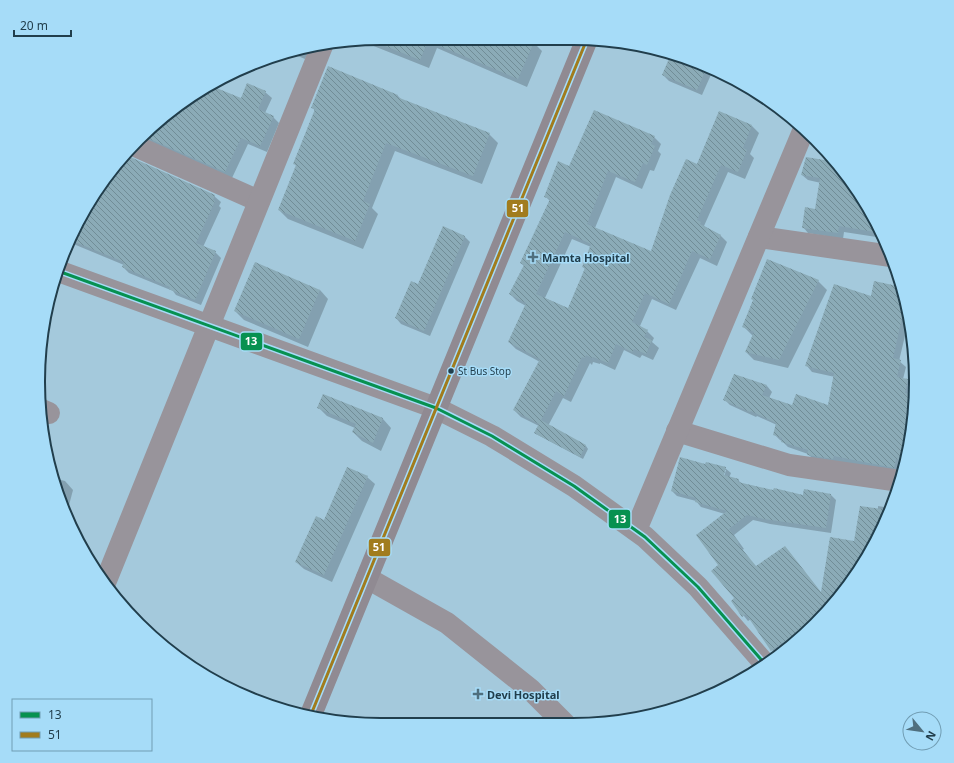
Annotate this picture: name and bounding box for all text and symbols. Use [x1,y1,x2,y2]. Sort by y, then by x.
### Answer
scale bar [14,12,71,38]
text: 20 m [20,17,48,34]
line badge: 51 [506,199,529,218]
text: 51 [512,200,524,215]
place label: Mamta Hospital [542,250,630,265]
marker: Mamta Hospital [527,251,539,263]
line badge: 13 [240,332,263,351]
text: 13 [245,333,257,348]
place label: St Bus Stop [458,364,511,378]
marker: St Bus Stop [446,366,456,376]
line badge: 13 [608,509,631,529]
text: 13 [614,511,626,526]
line badge: 51 [368,538,391,557]
text: 51 [373,539,385,554]
place label: Devi Hospital [487,687,560,702]
marker: Devi Hospital [472,688,484,700]
legend [12,699,152,751]
text: 13 [48,706,62,723]
north arrow [902,711,942,751]
text: 51 [48,726,62,743]
text: N [922,729,940,744]

